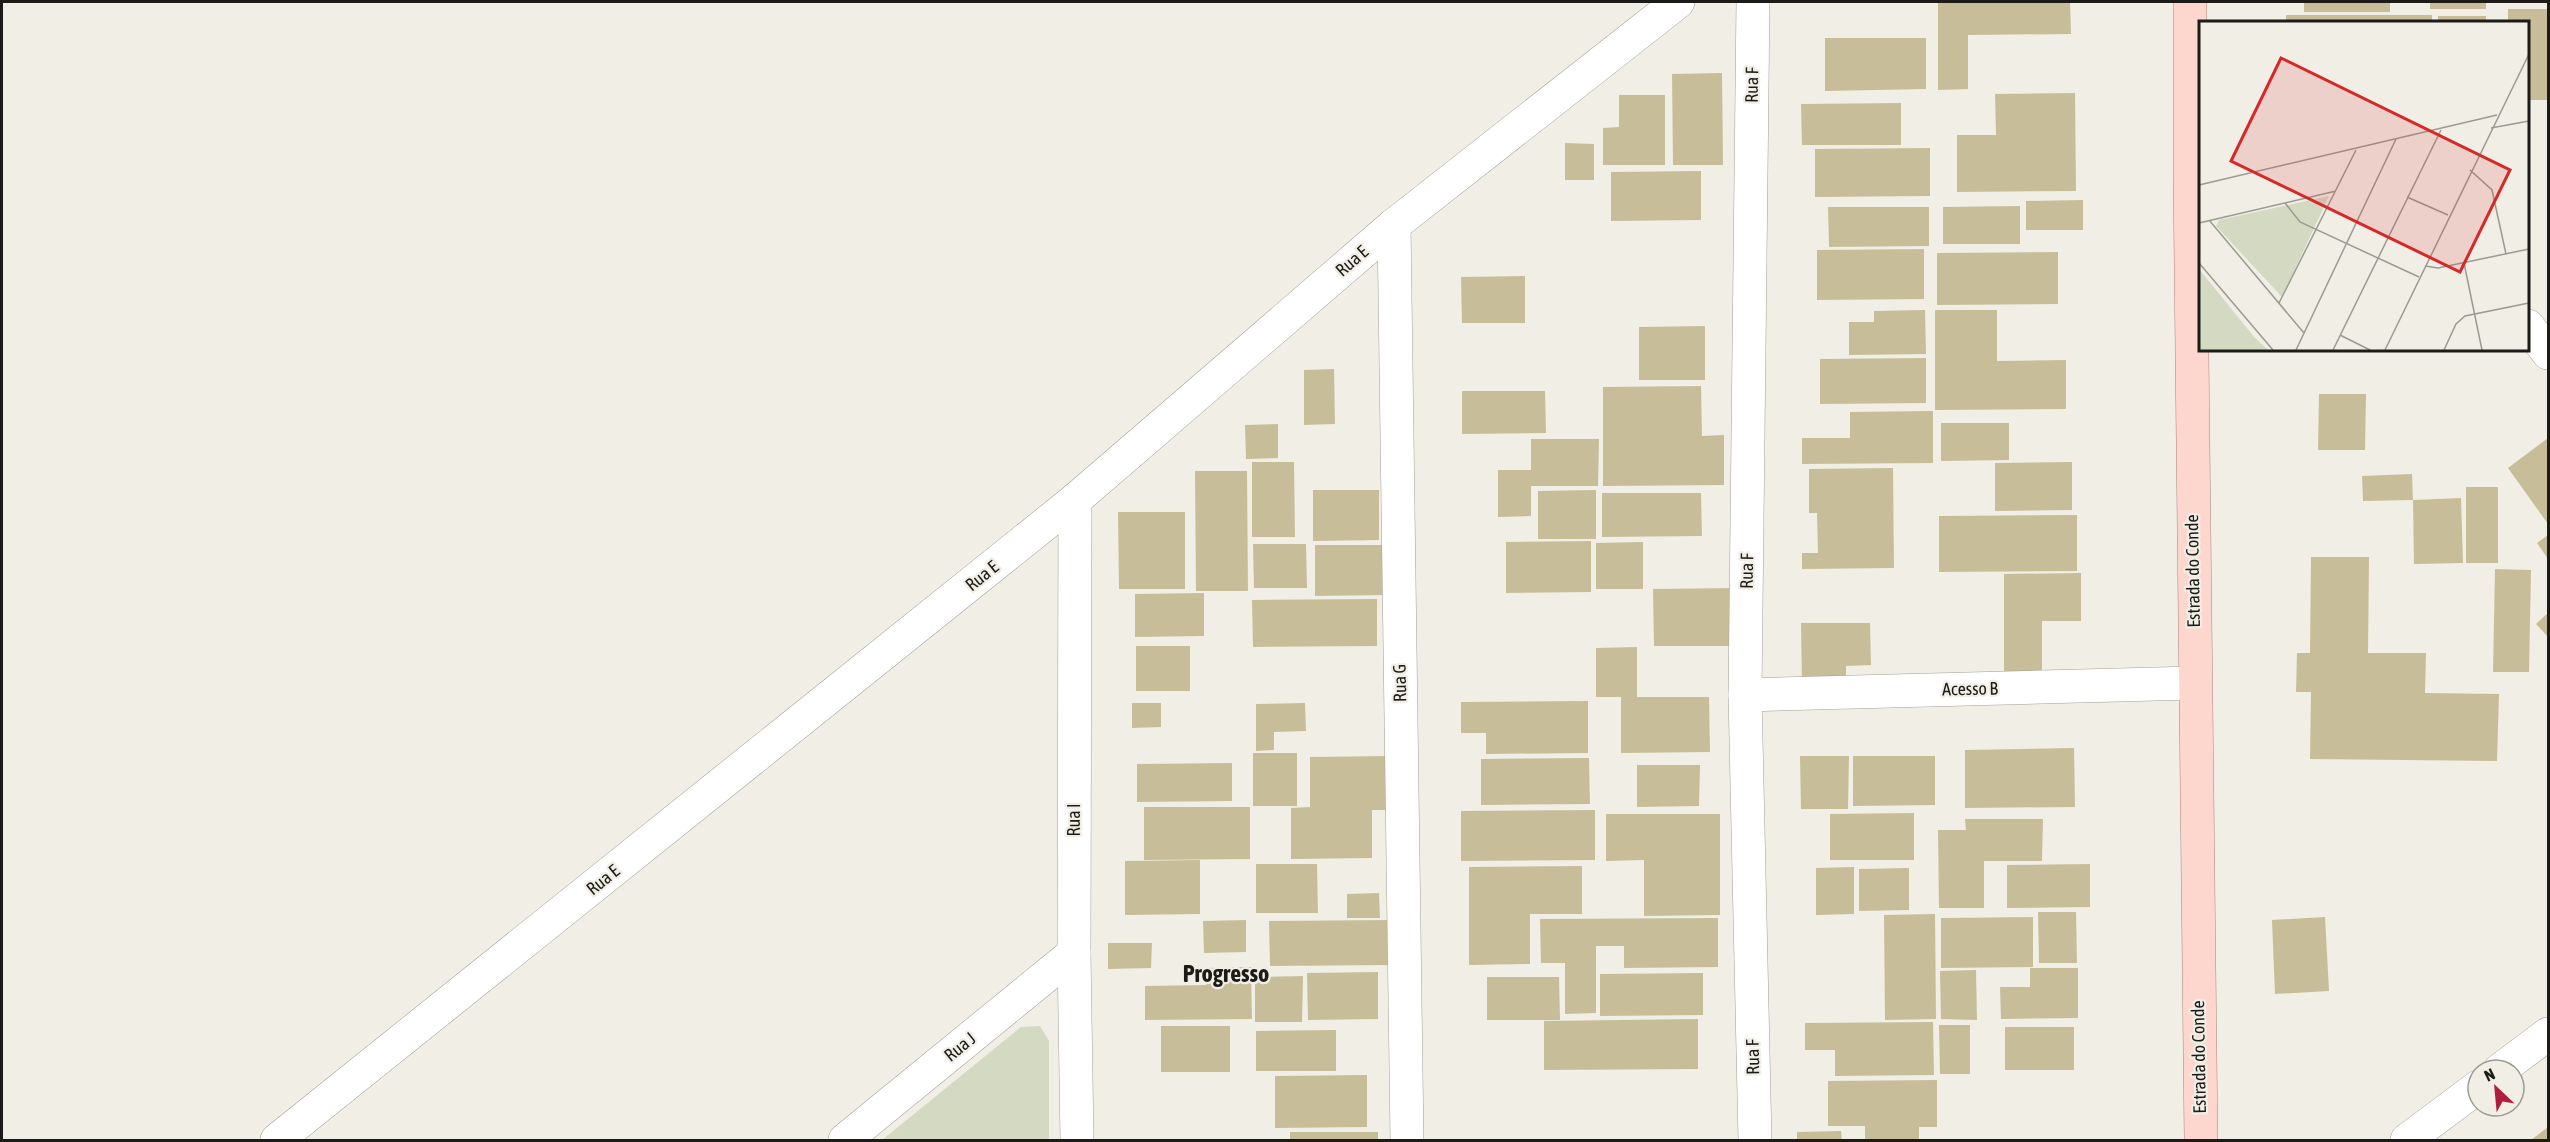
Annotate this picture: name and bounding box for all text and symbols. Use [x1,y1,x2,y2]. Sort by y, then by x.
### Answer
inset map [2199,21,2529,351]
street label: Rua F [1741,66,1762,103]
street label: Rua E [1331,241,1372,280]
street label: Estrada do Conde [2181,514,2204,628]
street label: Rua F [1736,552,1757,589]
street label: Rua E [961,556,1003,595]
street label: Rua G [1389,664,1410,702]
street label: Acesso B [1942,678,1999,699]
street label: Rua I [1063,803,1084,837]
street label: Rua E [582,860,624,899]
district label: Progresso [1183,960,1269,987]
street label: Estrada do Conde [2187,1000,2210,1114]
street label: Rua J [940,1028,980,1066]
street label: Rua F [1742,1038,1763,1075]
north arrow [2466,1058,2526,1118]
text: N [2481,1064,2498,1085]

